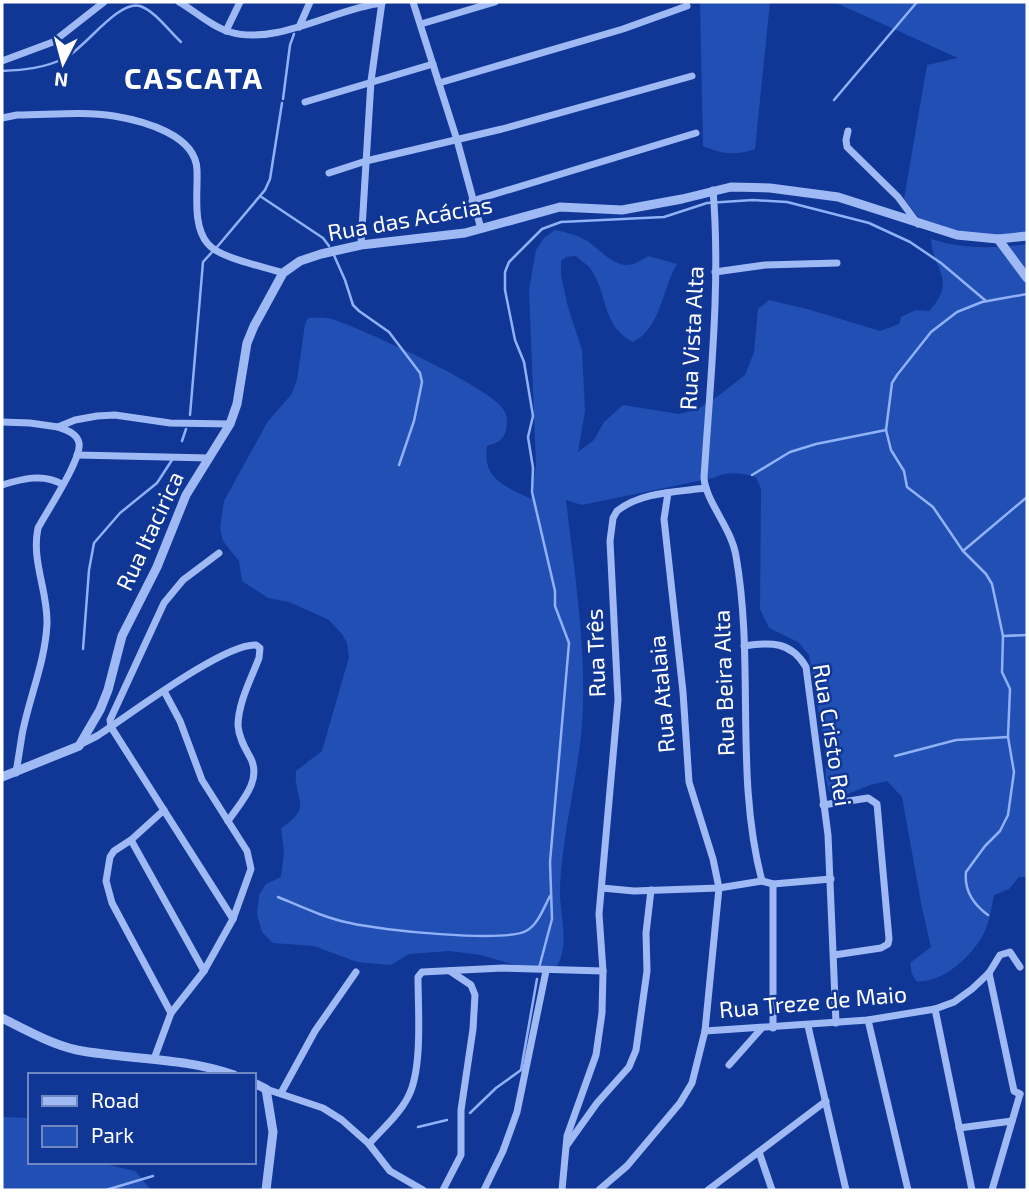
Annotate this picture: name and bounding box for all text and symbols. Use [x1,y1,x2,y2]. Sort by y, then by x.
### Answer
north arrow [28,28,98,98]
district label: CASCATA [124,59,264,95]
text: N [53,68,69,93]
street label: Rua das Acácias [325,190,494,246]
street label: Rua Vista Alta [673,265,709,411]
street label: Rua Itacirica [109,467,189,595]
street label: Rua Três [579,608,611,698]
street label: Rua Beira Alta [706,609,740,757]
street label: Rua Atalaia [642,634,680,754]
street label: Rua Cristo Rei [808,662,858,808]
street label: Rua Treze de Maio [718,979,908,1023]
legend [28,1073,256,1164]
text: Road [91,1087,139,1112]
text: Park [91,1122,134,1147]

